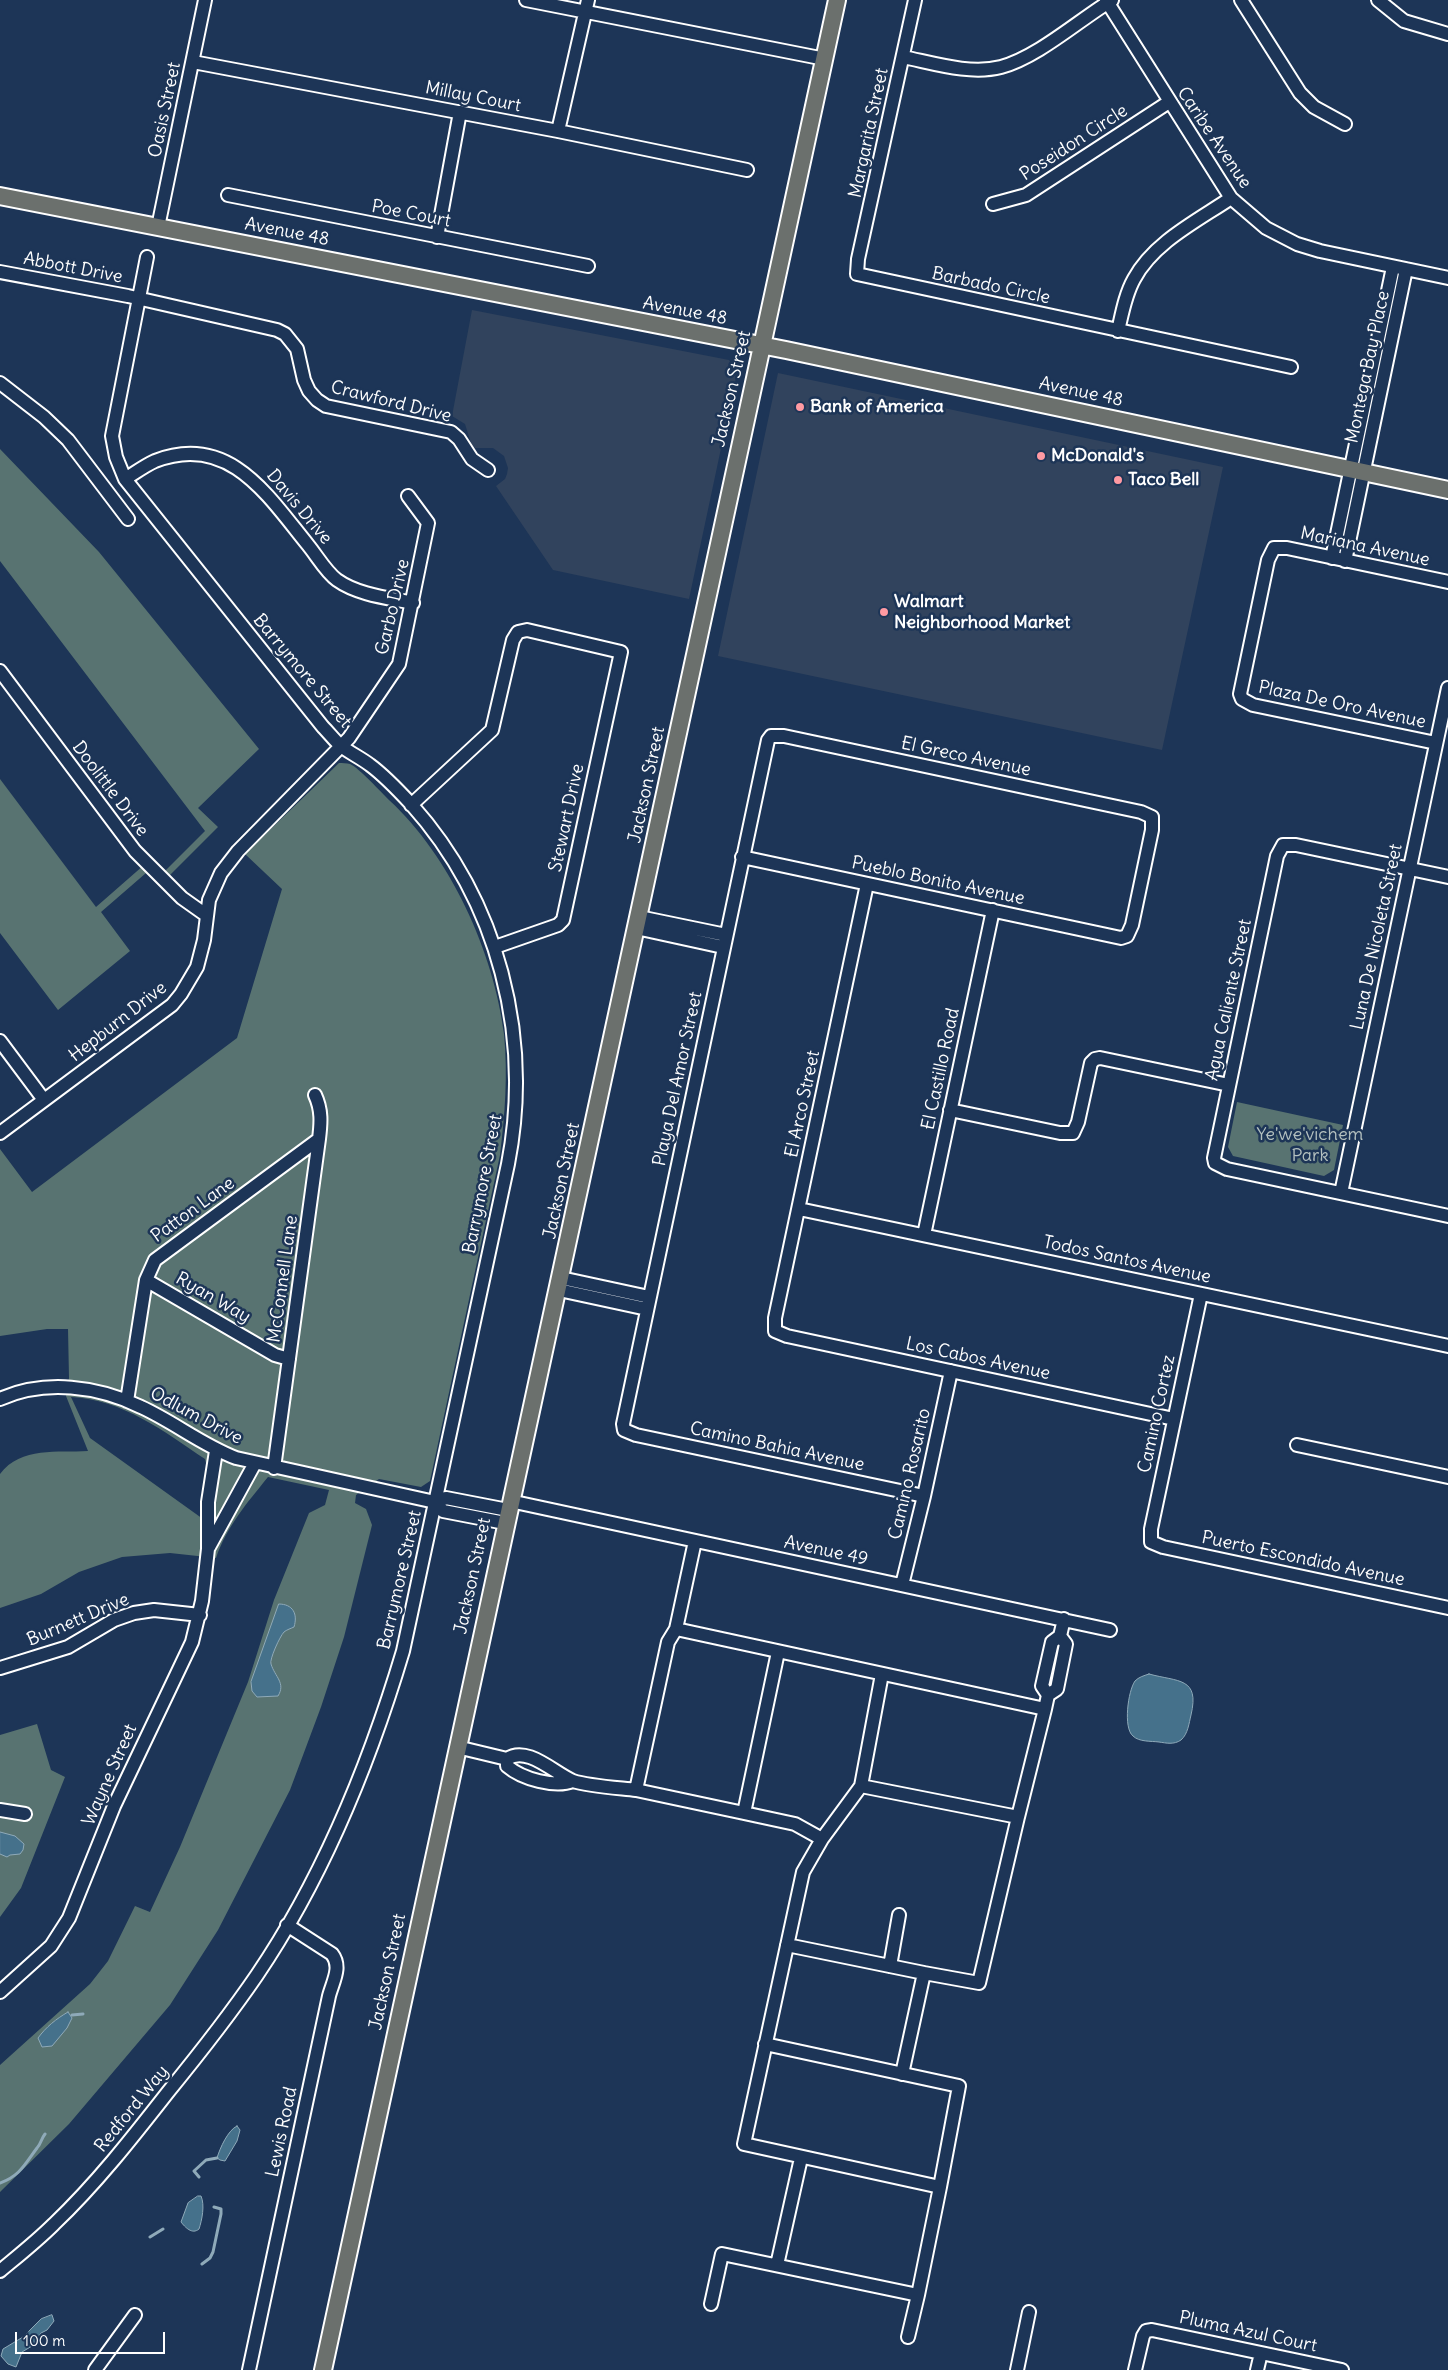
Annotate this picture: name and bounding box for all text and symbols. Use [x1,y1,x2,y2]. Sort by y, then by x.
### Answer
street label: Oasis Street [144,60,186,160]
street label: Margarita Street [845,66,893,200]
street label: Millay Court [423,77,523,117]
street label: Caribe Avenue [1172,83,1256,193]
street label: Poseidon Circle [1016,100,1132,186]
street label: Poe Court [370,196,452,232]
street label: Avenue 48 [243,213,331,251]
street label: Abbott Drive [22,248,124,288]
street label: Barbado Circle [930,263,1052,309]
street label: Montega Bay Place [1341,289,1395,445]
street label: Avenue 48 [641,292,729,330]
street label: Jackson Street [708,329,756,449]
street label: Avenue 48 [1037,373,1125,411]
street label: Crawford Drive [328,377,454,427]
place label: Bank of America [810,396,944,418]
marker: Bank of America [794,401,806,413]
place label: McDonald's [1051,445,1144,467]
marker: McDonald's [1035,450,1047,462]
street label: Davis Drive [262,465,336,549]
place label: Taco Bell [1128,469,1199,491]
marker: Taco Bell [1112,474,1124,486]
street label: Mariana Avenue [1298,523,1432,571]
street label: Garbo Drive [372,557,414,657]
place label: Walmart Neighborhood Market [894,591,1070,634]
marker: Walmart Neighborhood Market [878,606,890,618]
street label: Barrymore Street [248,610,356,732]
street label: Plaza De Oro Avenue [1256,677,1428,733]
street label: Jackson Street [624,725,670,845]
street label: El Greco Avenue [899,733,1033,781]
street label: Doolittle Drive [67,737,153,841]
street label: Stewart Drive [545,762,589,874]
street label: Luna De Nicoleta Street [1347,842,1407,1032]
street label: Pueblo Bonito Avenue [849,852,1027,910]
street label: Agua Caliente Street [1201,917,1257,1083]
street label: Hepburn Drive [65,977,171,1067]
street label: Playa Del Amor Street [649,990,707,1168]
street label: El Castillo Road [918,1006,964,1132]
street label: El Arco Street [781,1048,825,1160]
street label: Barrymore Street [459,1112,507,1256]
street label: Jackson Street [539,1121,585,1241]
park label: Ye'we'vichem Park [1257,1124,1363,1166]
street label: Patton Lane [147,1173,239,1247]
street label: McConnell Lane [263,1214,303,1344]
street label: Todos Santos Avenue [1041,1232,1213,1288]
street label: Ryan Way [172,1268,254,1328]
street label: Los Cabos Avenue [904,1333,1052,1385]
street label: Camino Cortez [1134,1353,1180,1475]
street label: Odlum Drive [146,1383,246,1449]
street label: Camino Rosarito [884,1406,936,1542]
street label: Camino Bahia Avenue [688,1418,866,1476]
street label: Barrymore Street [374,1509,426,1651]
street label: Jackson Street [450,1516,496,1636]
street label: Puerto Escondido Avenue [1200,1527,1406,1591]
street label: Avenue 49 [782,1532,870,1570]
street label: Burnett Drive [24,1589,132,1651]
street label: Wayne Street [78,1721,142,1829]
street label: Jackson Street [365,1912,411,2032]
street label: Redford Way [90,2061,174,2157]
street label: Lewis Road [262,2085,302,2179]
street label: Pluma Azul Court [1177,2307,1319,2357]
scale bar [18,2322,168,2354]
text: 100 m [23,2331,65,2350]

